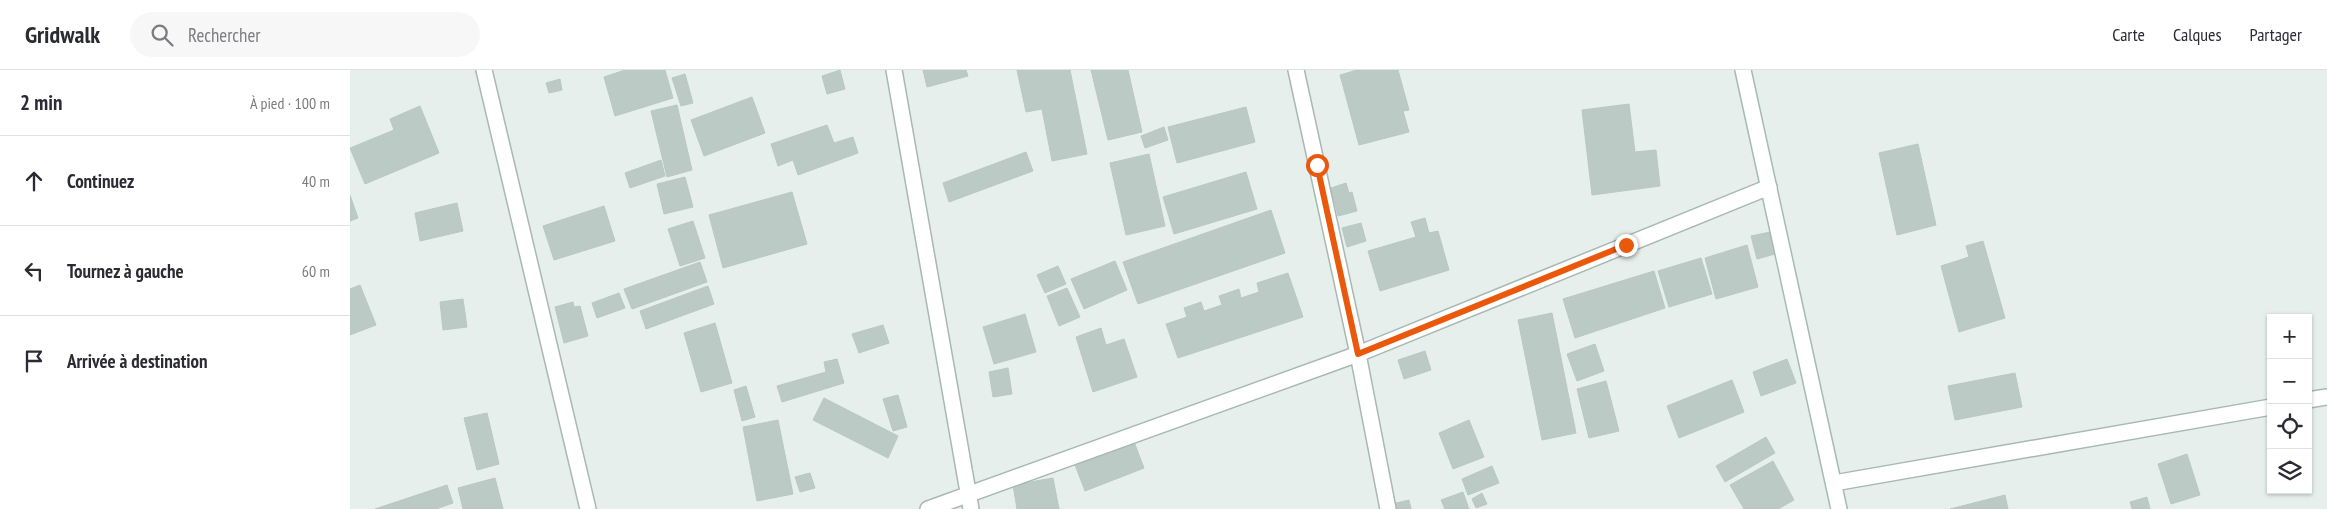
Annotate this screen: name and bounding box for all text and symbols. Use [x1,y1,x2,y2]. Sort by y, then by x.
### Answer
search box [130,12,480,57]
text: Gridwalk [25,19,100,50]
icon: search [148,21,176,49]
text: Rechercher [188,23,261,47]
text: Carte [2112,23,2145,46]
text: Calques [2173,23,2222,46]
text: Partager [2250,23,2302,46]
text: 2 min [20,89,62,116]
text: À pied · 100 m [250,93,330,113]
route start [1306,154,1329,177]
icon: ahead [20,167,48,195]
text: Continuez [67,169,134,193]
text: 40 m [302,171,330,191]
route end [1615,234,1638,257]
icon: left [20,257,48,285]
text: Tournez à gauche [67,259,184,283]
text: 60 m [302,261,330,281]
map controls [2267,314,2312,494]
button: + [2267,314,2312,359]
icon: arrive [20,347,48,375]
text: Arrivée à destination [67,349,208,373]
button: − [2267,359,2312,404]
button: locate [2267,404,2312,449]
button: layers [2267,449,2312,494]

